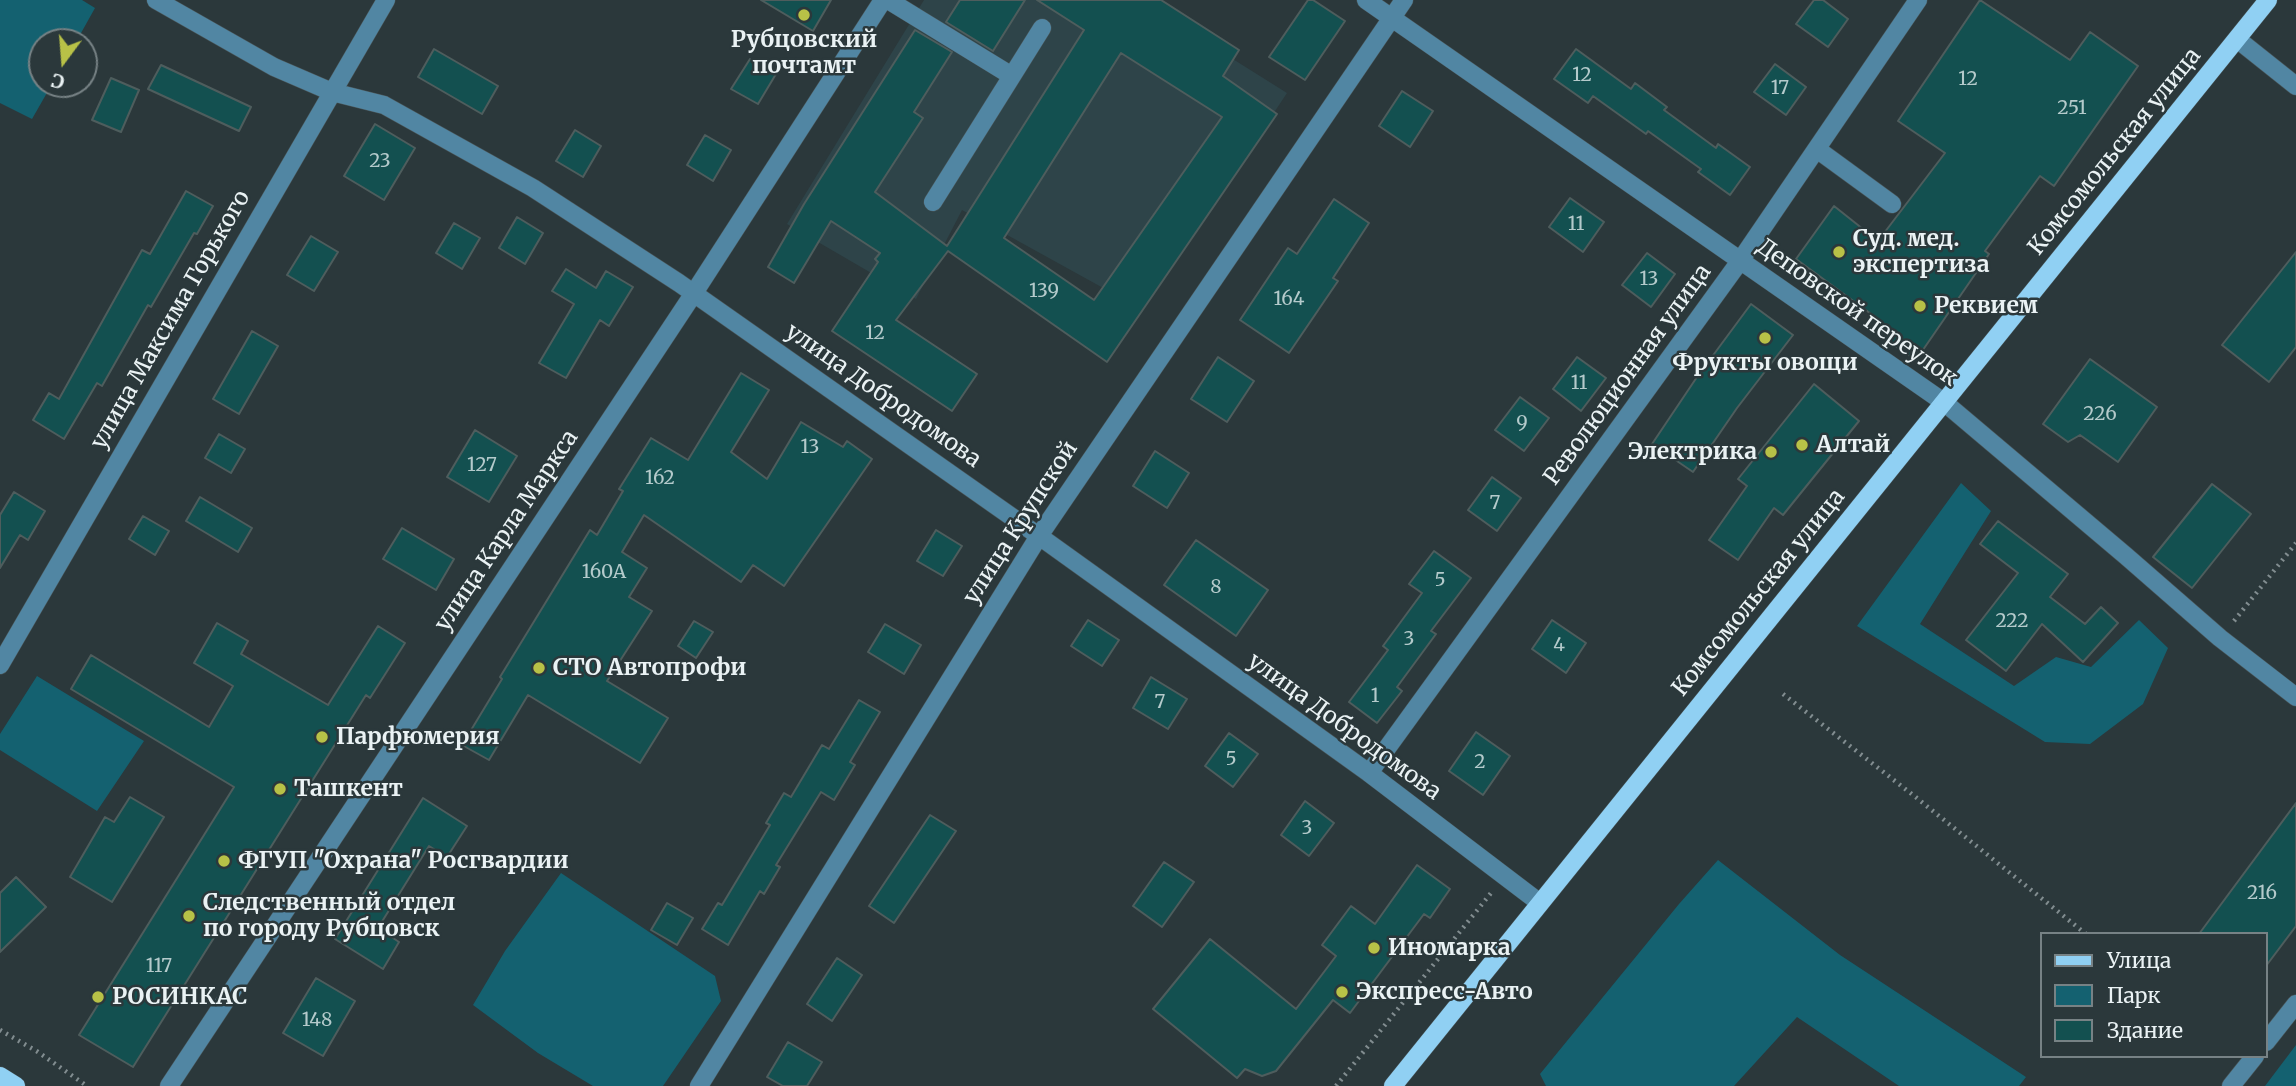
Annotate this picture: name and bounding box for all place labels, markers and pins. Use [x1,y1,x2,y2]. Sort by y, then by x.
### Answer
marker: Рубцовский почтамт [796,7,812,23]
place label: Рубцовский почтамт [731,26,877,80]
place label: Суд. мед. экспертиза [1853,225,1990,279]
marker: Суд. мед. экспертиза [1831,244,1847,260]
place label: Реквием [1934,292,2038,320]
marker: Реквием [1912,298,1928,314]
marker: Фрукты овощи [1757,330,1773,346]
place label: Фрукты овощи [1672,349,1858,377]
place label: Алтай [1816,431,1890,459]
marker: Алтай [1794,437,1810,453]
place label: Электрика [1628,438,1757,466]
marker: Электрика [1763,444,1779,460]
place label: СТО Автопрофи [553,654,747,682]
marker: СТО Автопрофи [531,660,547,676]
place label: Парфюмерия [336,723,500,751]
marker: Парфюмерия [314,729,330,745]
place label: Ташкент [294,775,403,803]
marker: Ташкент [272,781,288,797]
place label: ФГУП "Охрана" Росгвардии [238,847,569,875]
marker: ФГУП "Охрана" Росгвардии [216,853,232,869]
place label: Следственный отдел по городу Рубцовск [203,889,455,943]
marker: Следственный отдел по городу Рубцовск [181,908,197,924]
place label: Иномарка [1388,934,1511,962]
marker: Иномарка [1366,940,1382,956]
place label: Экспресс-Авто [1356,978,1533,1006]
place label: РОСИНКАС [112,983,248,1011]
marker: Экспресс-Авто [1334,984,1350,1000]
marker: РОСИНКАС [90,989,106,1005]

